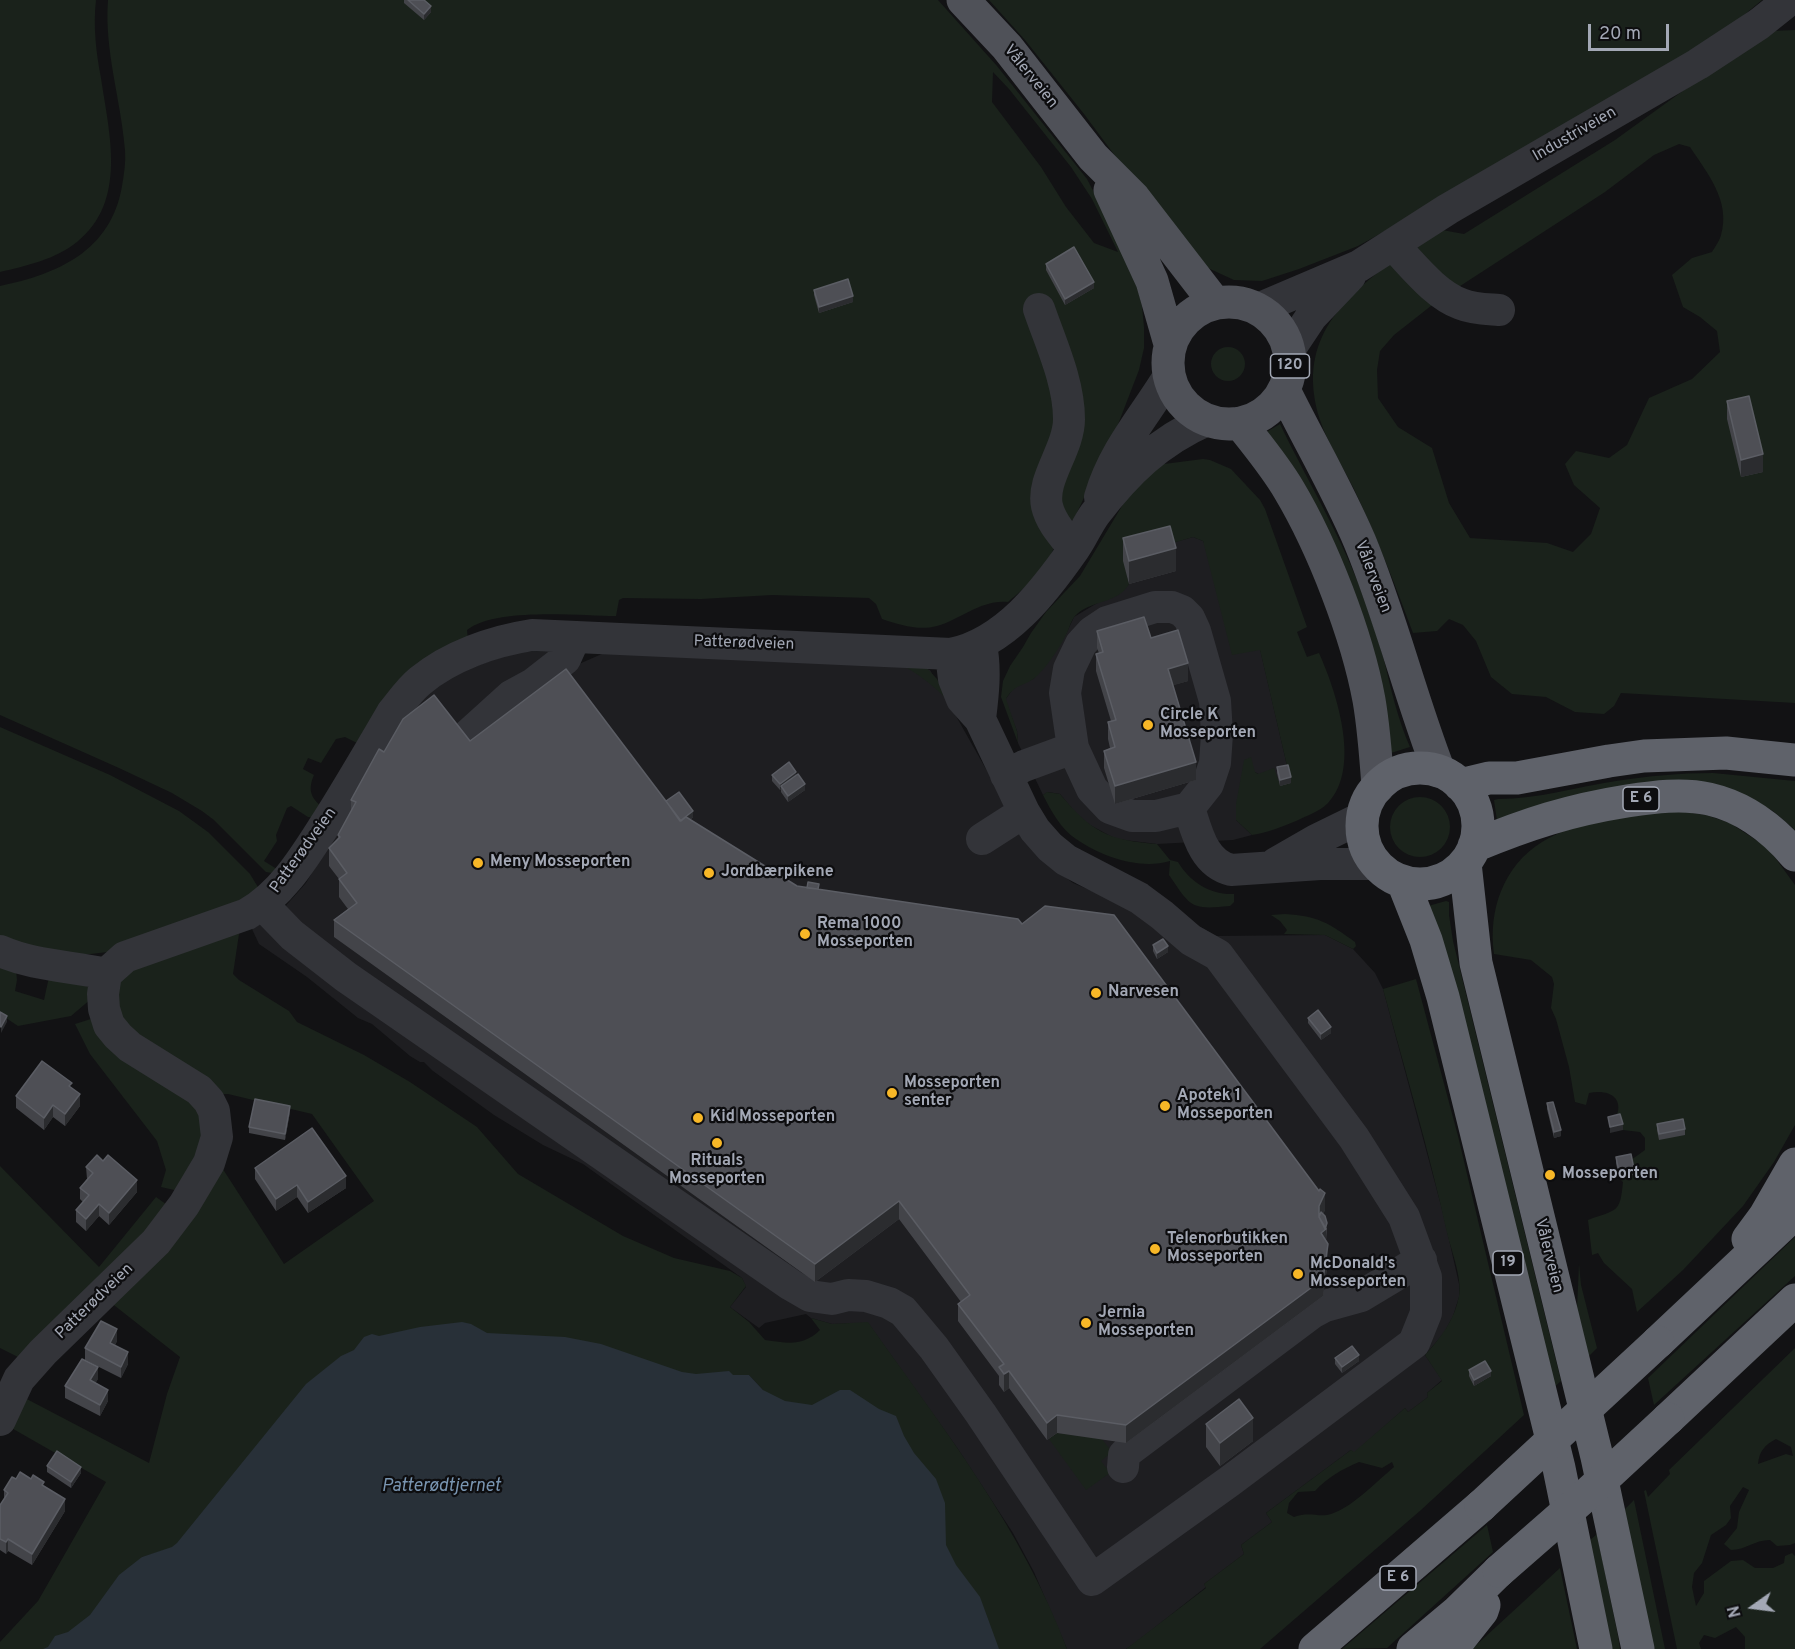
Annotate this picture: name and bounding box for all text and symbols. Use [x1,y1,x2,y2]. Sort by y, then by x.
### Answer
scale bar [1591,12,1672,50]
text: 20 m [1599,23,1641,46]
street label: Vålerveien [999,42,1061,112]
street label: Industriveien [1530,103,1620,167]
road number: 120 [1270,354,1310,378]
street label: Vålerveien [1349,538,1395,616]
street label: Patterødveien [693,633,795,655]
place label: Circle K Mosseporten [1160,706,1256,744]
marker: Circle K Mosseporten [1141,718,1155,732]
road number: E 6 [1623,787,1659,811]
street label: Patterødveien [267,805,341,897]
place label: Meny Mosseporten [490,853,630,873]
marker: Meny Mosseporten [471,856,485,870]
place label: Jordbærpikene [721,863,834,883]
marker: Jordbærpikene [702,866,716,880]
place label: Rema 1000 Mosseporten [817,915,913,953]
marker: Rema 1000 Mosseporten [798,927,812,941]
place label: Narvesen [1108,983,1179,1003]
marker: Narvesen [1089,986,1103,1000]
place label: Mosseporten senter [904,1074,1000,1112]
marker: Mosseporten senter [885,1086,899,1100]
place label: Apotek 1 Mosseporten [1177,1087,1273,1125]
marker: Apotek 1 Mosseporten [1158,1099,1172,1113]
place label: Kid Mosseporten [710,1108,835,1128]
marker: Kid Mosseporten [691,1111,705,1125]
marker: Rituals Mosseporten [710,1136,724,1150]
place label: Rituals Mosseporten [669,1152,765,1190]
place label: Mosseporten [1562,1165,1658,1185]
marker: Mosseporten [1543,1168,1557,1182]
street label: Vålerveien [1530,1217,1566,1295]
place label: Telenorbutikken Mosseporten [1167,1230,1288,1268]
marker: Telenorbutikken Mosseporten [1148,1242,1162,1256]
road number: 19 [1493,1251,1523,1275]
place label: McDonald's Mosseporten [1310,1255,1406,1293]
street label: Patterødveien [52,1260,138,1344]
marker: McDonald's Mosseporten [1291,1267,1305,1281]
place label: Jernia Mosseporten [1098,1304,1194,1342]
marker: Jernia Mosseporten [1079,1316,1093,1330]
water label: Patterødtjernet [381,1476,501,1498]
road number: E 6 [1380,1566,1416,1590]
north arrow [1723,1577,1783,1637]
text: N [1724,1603,1747,1619]

